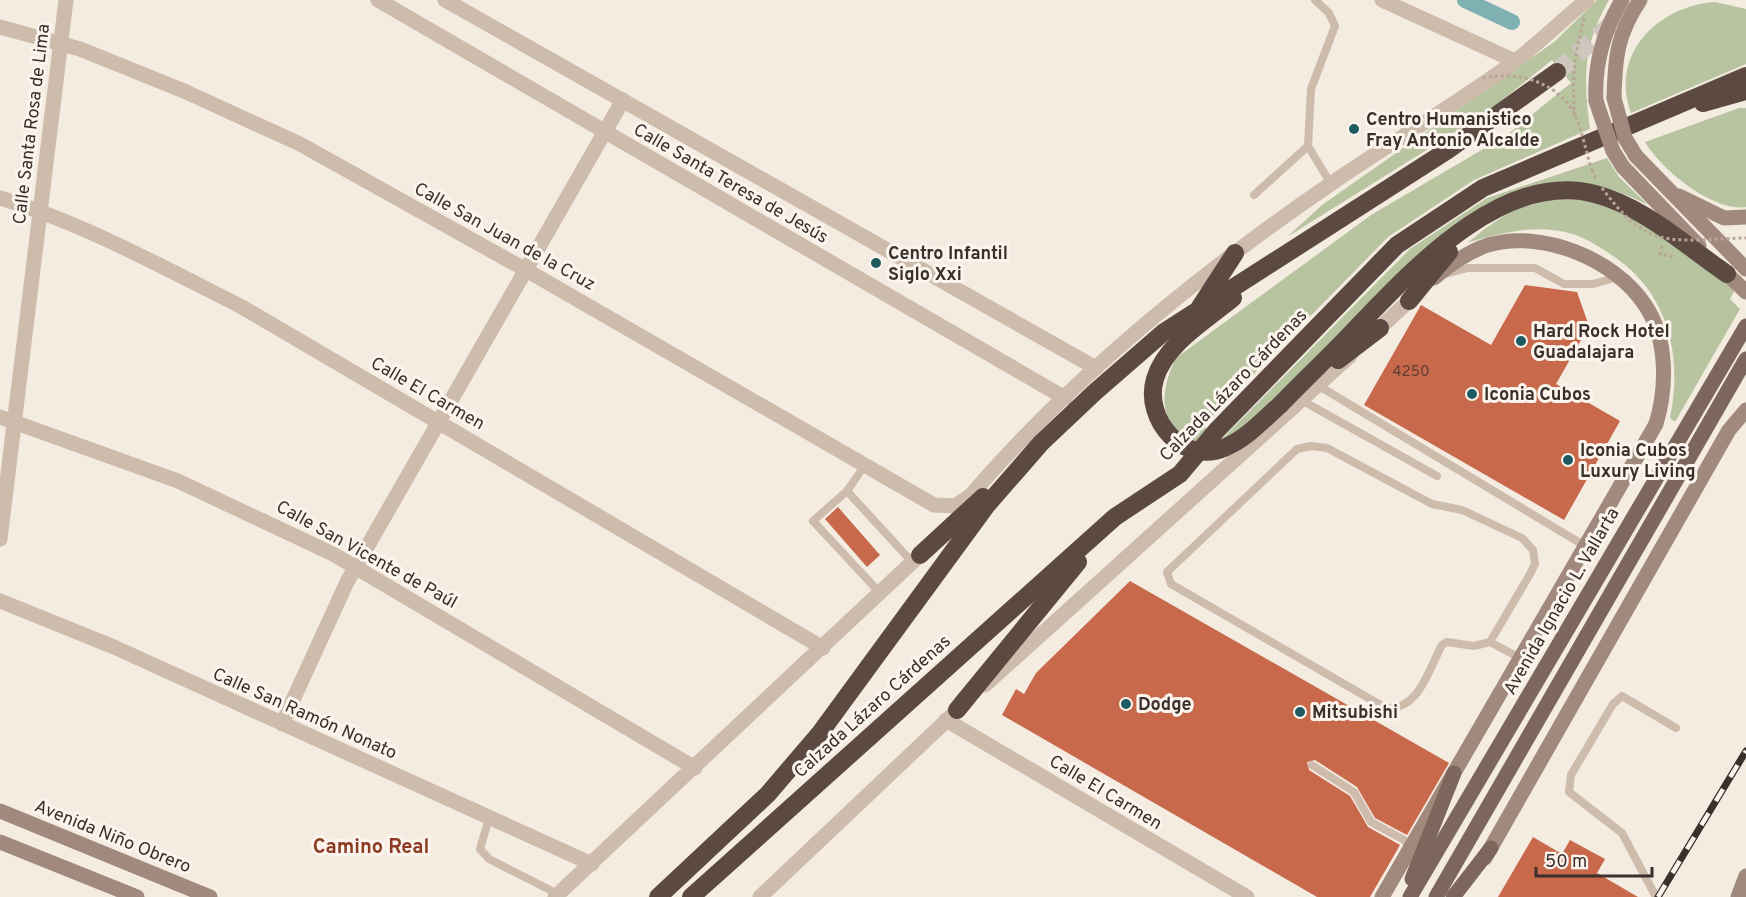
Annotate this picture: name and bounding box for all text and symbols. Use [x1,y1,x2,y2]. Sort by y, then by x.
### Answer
street label: Calle Santa Rosa de Lima [9,23,56,226]
place label: Centro Humanistico Fray Antonio Alcalde [1366,109,1540,153]
street label: Calle Santa Teresa de Jesús [629,119,832,250]
marker: Centro Humanistico Fray Antonio Alcalde [1347,122,1361,136]
street label: Calle San Juan de la Cruz [410,178,599,297]
place label: Centro Infantil Siglo Xxi [888,243,1008,287]
marker: Centro Infantil Siglo Xxi [869,256,883,270]
street label: Calzada Lázaro Cárdenas [1155,305,1313,467]
place label: Hard Rock Hotel Guadalajara [1533,321,1670,365]
marker: Hard Rock Hotel Guadalajara [1514,334,1528,348]
street label: Calle El Carmen [366,352,488,436]
house number: 4250 [1392,363,1430,382]
place label: Iconia Cubos [1484,384,1591,407]
marker: Iconia Cubos [1465,387,1479,401]
place label: Iconia Cubos Luxury Living [1580,440,1696,484]
marker: Iconia Cubos Luxury Living [1561,453,1575,467]
street label: Calle San Vicente de Paúl [272,496,461,615]
street label: Avenida Ignacio L. Vallarta [1499,504,1625,699]
street label: Calzada Lázaro Cárdenas [790,631,956,784]
street label: Calle San Ramón Nonato [209,663,400,765]
place label: Dodge [1138,694,1191,717]
marker: Dodge [1119,697,1133,711]
place label: Mitsubishi [1312,702,1398,725]
marker: Mitsubishi [1293,705,1307,719]
street label: Calle El Carmen [1044,750,1166,836]
street label: Avenida Niño Obrero [31,795,194,879]
district label: Camino Real [313,835,429,861]
scale bar [1536,840,1652,878]
text: 50 m [1545,851,1587,874]

